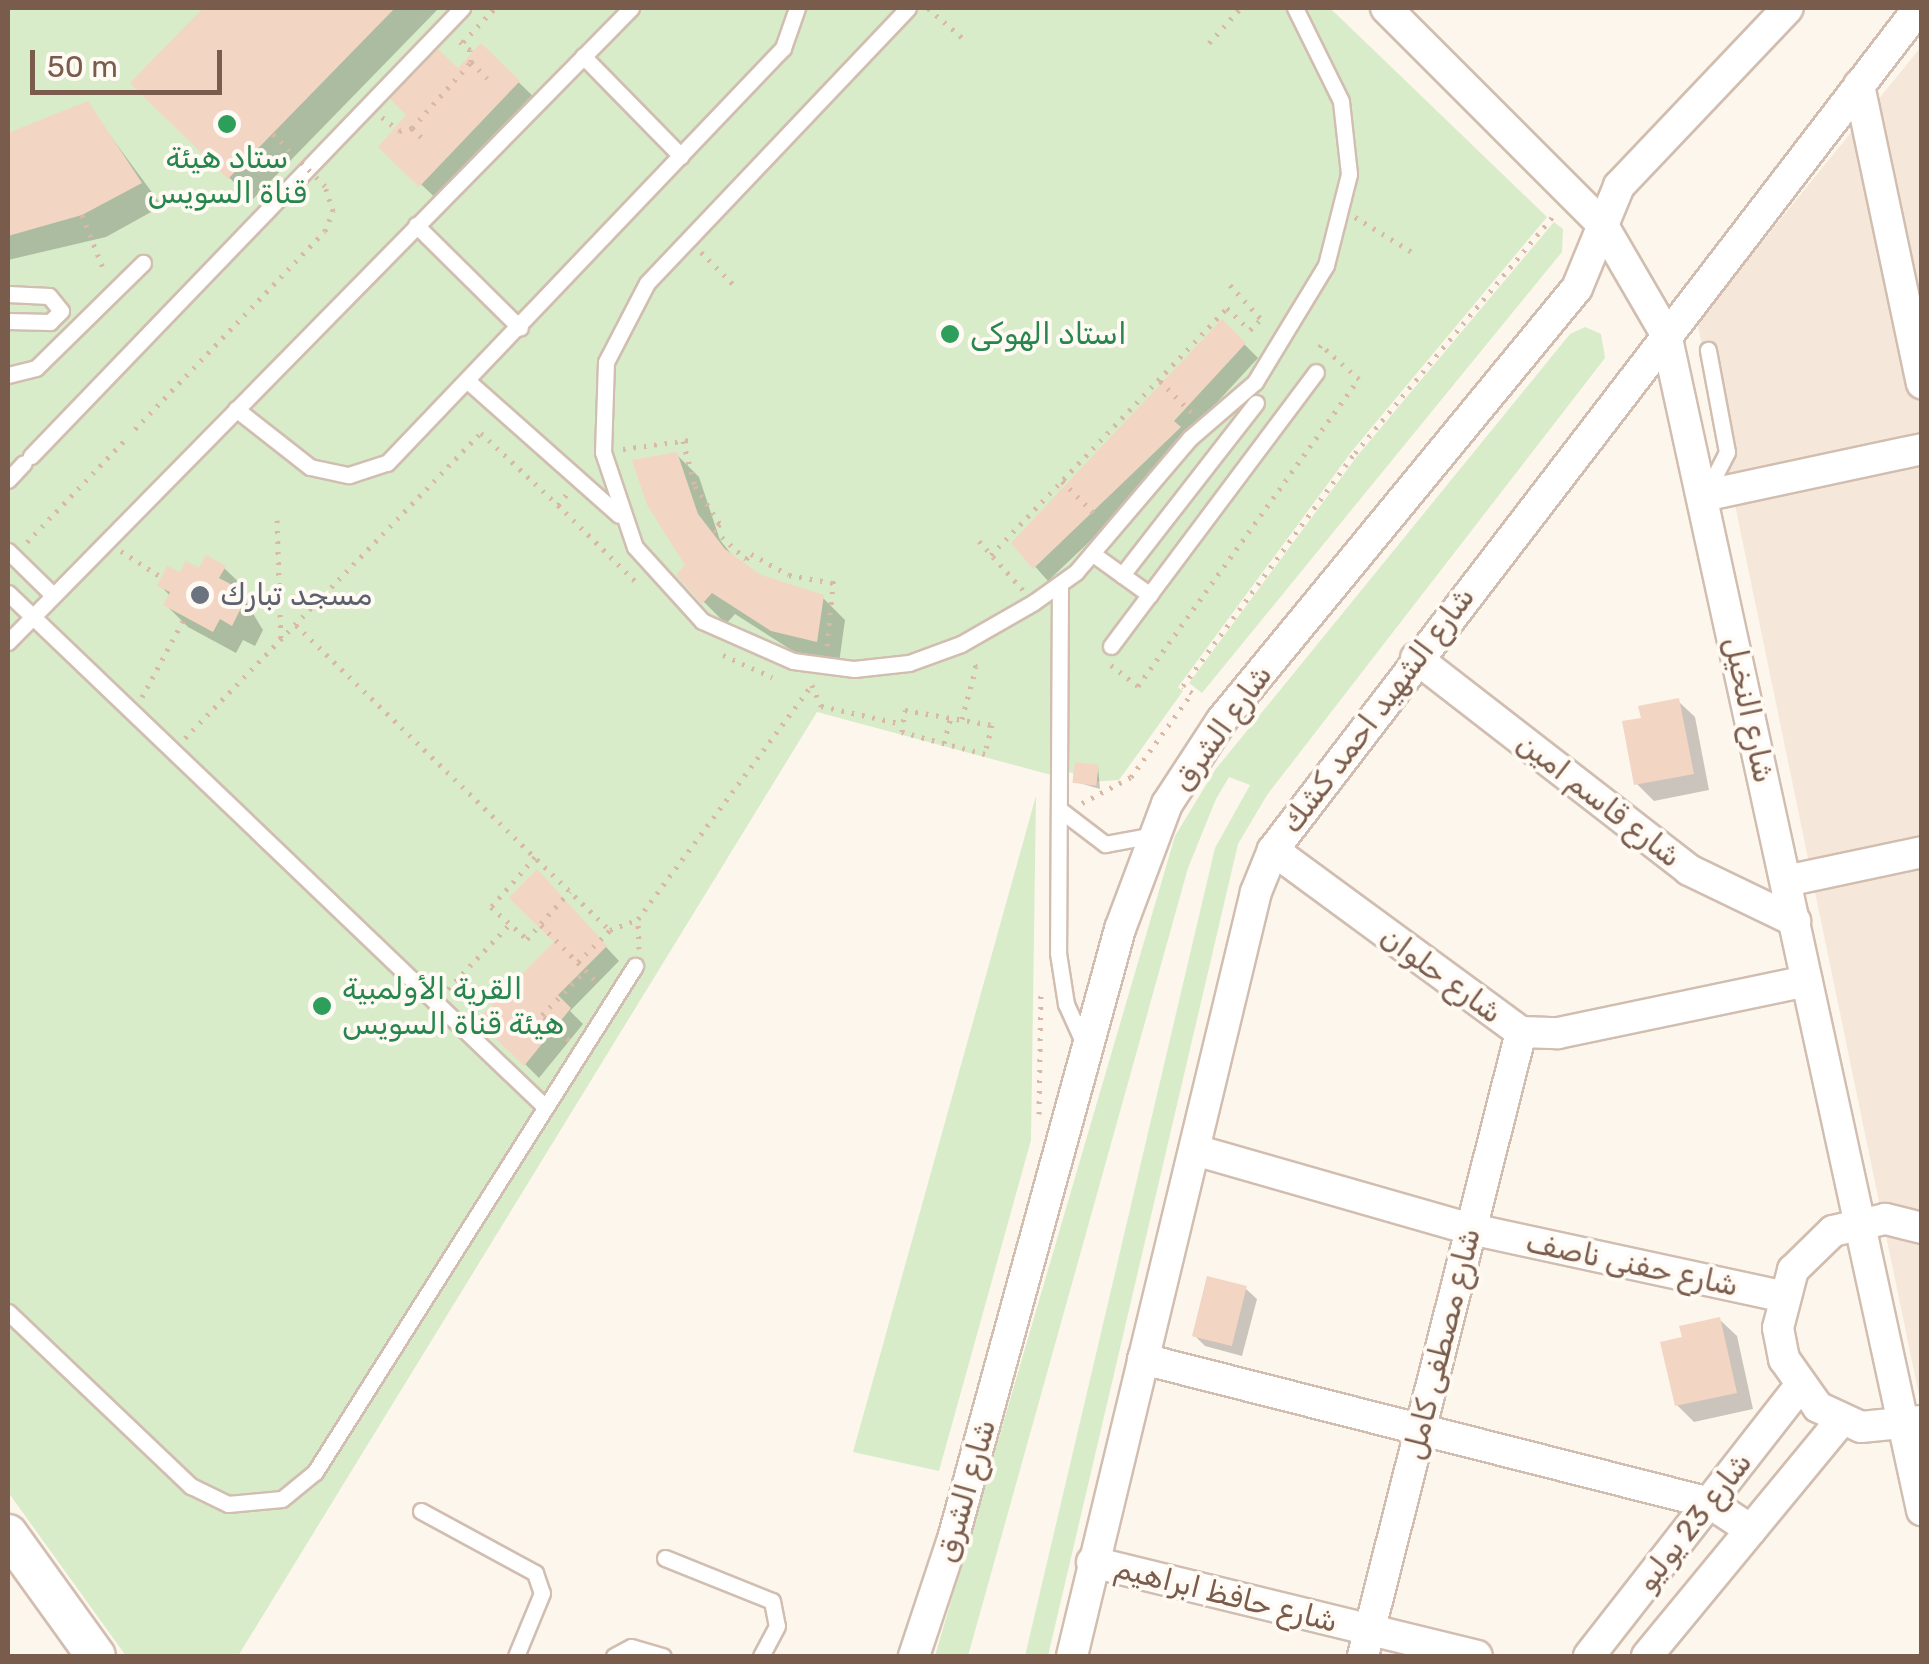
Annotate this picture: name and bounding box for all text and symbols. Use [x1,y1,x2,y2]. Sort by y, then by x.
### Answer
scale bar [35,30,228,92]
text: 50 m [47,49,118,85]
marker: ستاد هيئة قناة السويس [216,113,238,135]
place label: ستاد هيئة قناة السويس [147,140,307,210]
place label: استاد الهوكى [970,316,1127,352]
marker: استاد الهوكى [939,323,961,345]
place label: مسجد تبارك [220,577,372,613]
street label: شارع الشهيد احمد كشك [1274,580,1482,840]
marker: مسجد تبارك [189,584,211,606]
street label: شارع النخيل [1716,634,1782,786]
street label: شارع الشرق [1164,658,1280,798]
street label: شارع قاسم امين [1510,725,1688,875]
street label: شارع حلوان [1373,919,1509,1031]
place label: القرية الأولمبية هيئة قناة السويس [342,971,564,1042]
marker: القرية الأولمبية هيئة قناة السويس [311,995,333,1017]
street label: شارع حفنى ناصف [1523,1224,1741,1304]
street label: شارع مصطفى كامل [1396,1225,1488,1463]
street label: شارع الشرق [928,1415,1004,1567]
street label: شارع 23 يوليو [1628,1445,1760,1599]
street label: شارع حافظ ابراهيم [1111,1550,1341,1640]

